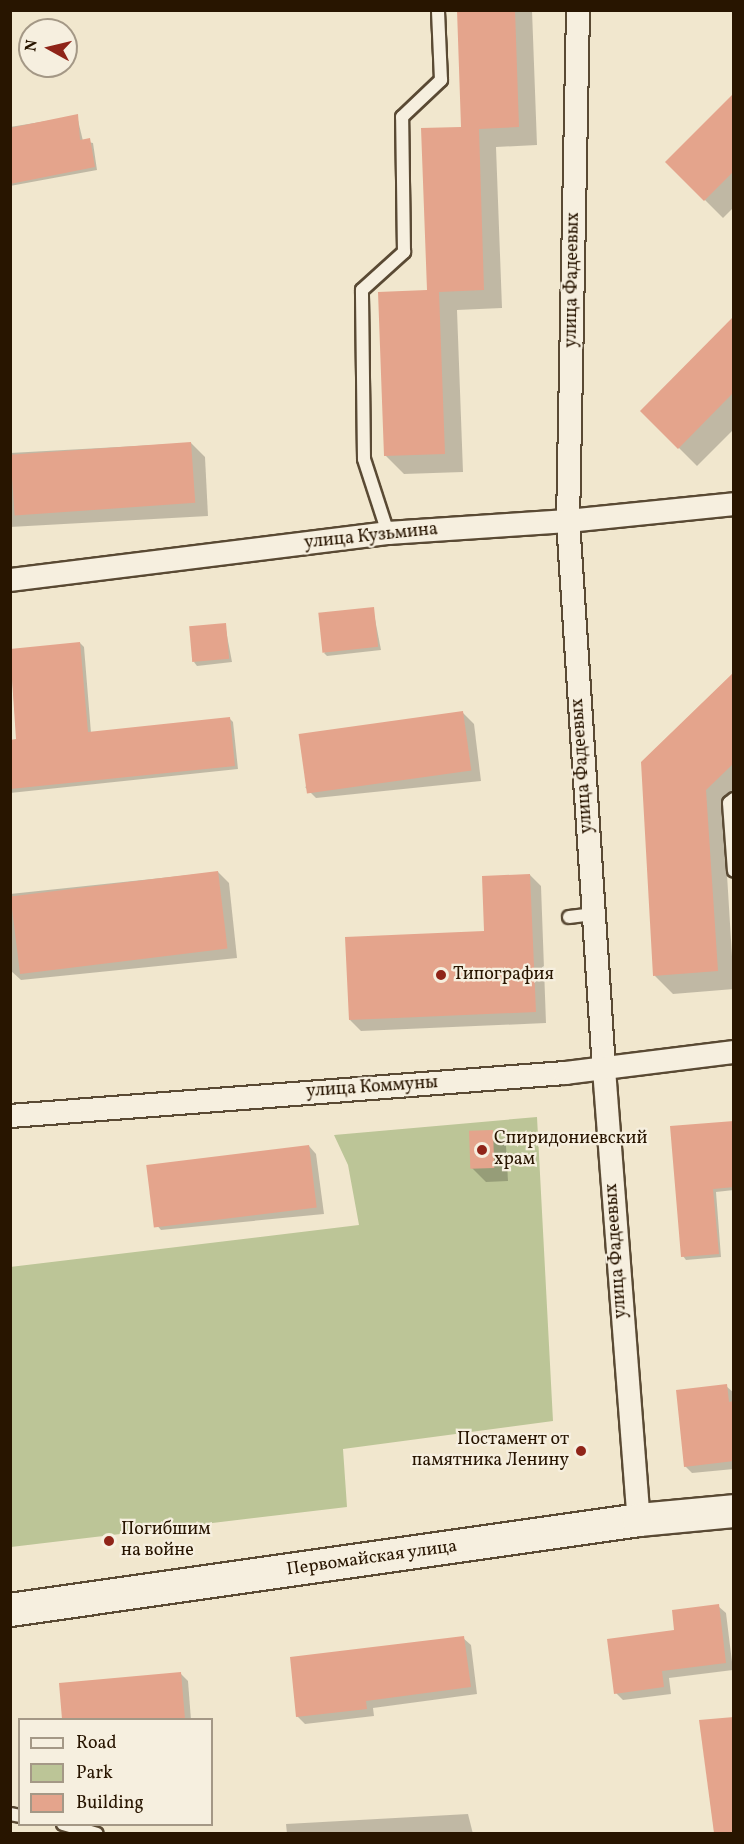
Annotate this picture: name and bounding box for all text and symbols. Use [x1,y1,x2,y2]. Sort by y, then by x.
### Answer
north arrow [18,18,78,78]
text: N [20,38,44,53]
street label: улица Фадеевых [561,212,585,348]
street label: улица Кузьмина [303,519,439,555]
street label: улица Фадеевых [567,698,599,834]
place label: Типография [453,964,554,986]
marker: Типография [434,968,448,982]
street label: улица Коммуны [305,1073,439,1103]
place label: Спиридониевский храм [494,1129,647,1172]
marker: Спиридониевский храм [475,1143,489,1157]
street label: улица Фадеевых [601,1183,633,1319]
place label: Постамент от памятника Ленину [412,1430,569,1472]
marker: Постамент от памятника Ленину [574,1444,588,1458]
place label: Погибшим на войне [121,1520,211,1562]
marker: Погибшим на войне [102,1534,116,1548]
street label: Первомайская улица [285,1536,459,1582]
legend [18,1718,213,1826]
text: Road [76,1731,117,1756]
text: Park [76,1761,113,1786]
text: Building [76,1791,144,1816]

